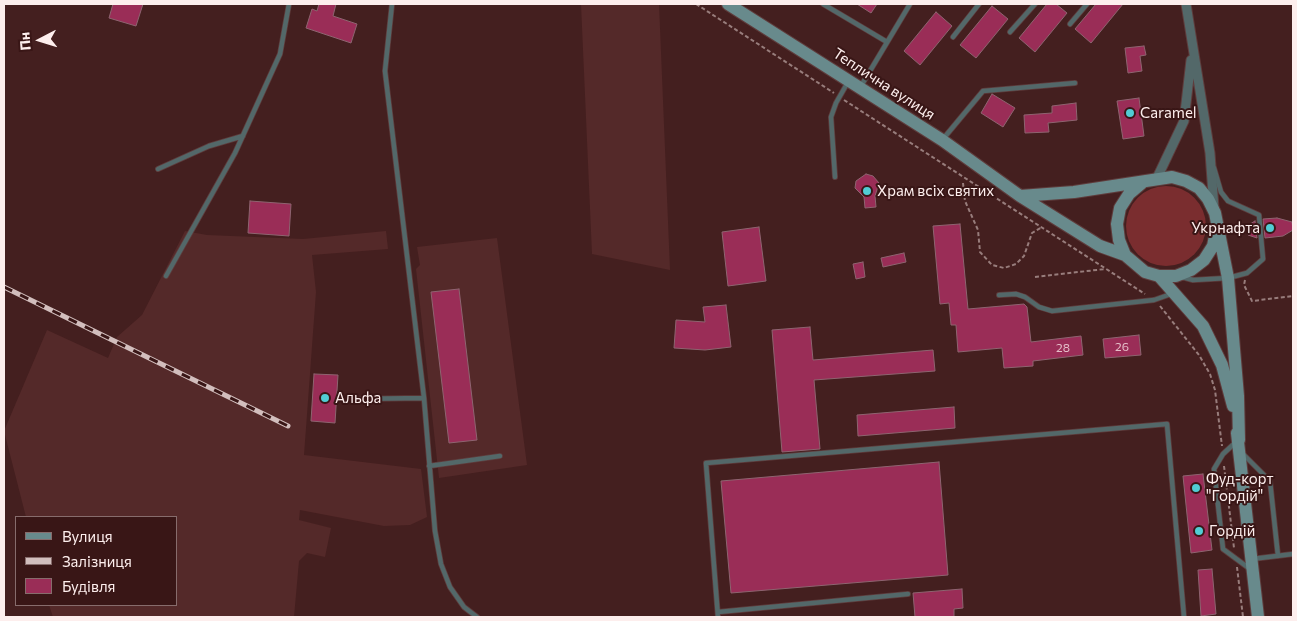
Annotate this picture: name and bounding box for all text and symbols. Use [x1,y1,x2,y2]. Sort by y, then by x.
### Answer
north arrow [15,15,65,65]
text: Пн [15,31,34,51]
street label: Теплична вулиця [829,44,939,124]
place label: Caramel [1140,104,1197,122]
marker: Caramel [1124,107,1136,119]
place label: Храм всіх святих [877,182,994,200]
marker: Храм всіх святих [861,185,873,197]
place label: Укрнафта [1191,219,1260,237]
marker: Укрнафта [1264,222,1276,234]
house number: 26 [1115,340,1129,354]
house number: 28 [1056,341,1070,355]
place label: Альфа [335,389,381,407]
marker: Альфа [319,392,331,404]
place label: Фуд-корт "Гордій" [1206,470,1274,505]
marker: Фуд-корт "Гордій" [1190,482,1202,494]
legend [15,516,178,606]
place label: Гордій [1209,522,1255,540]
marker: Гордій [1193,525,1205,537]
text: Вулиця [62,527,113,545]
text: Залізниця [62,552,132,570]
text: Будівля [62,577,115,595]

